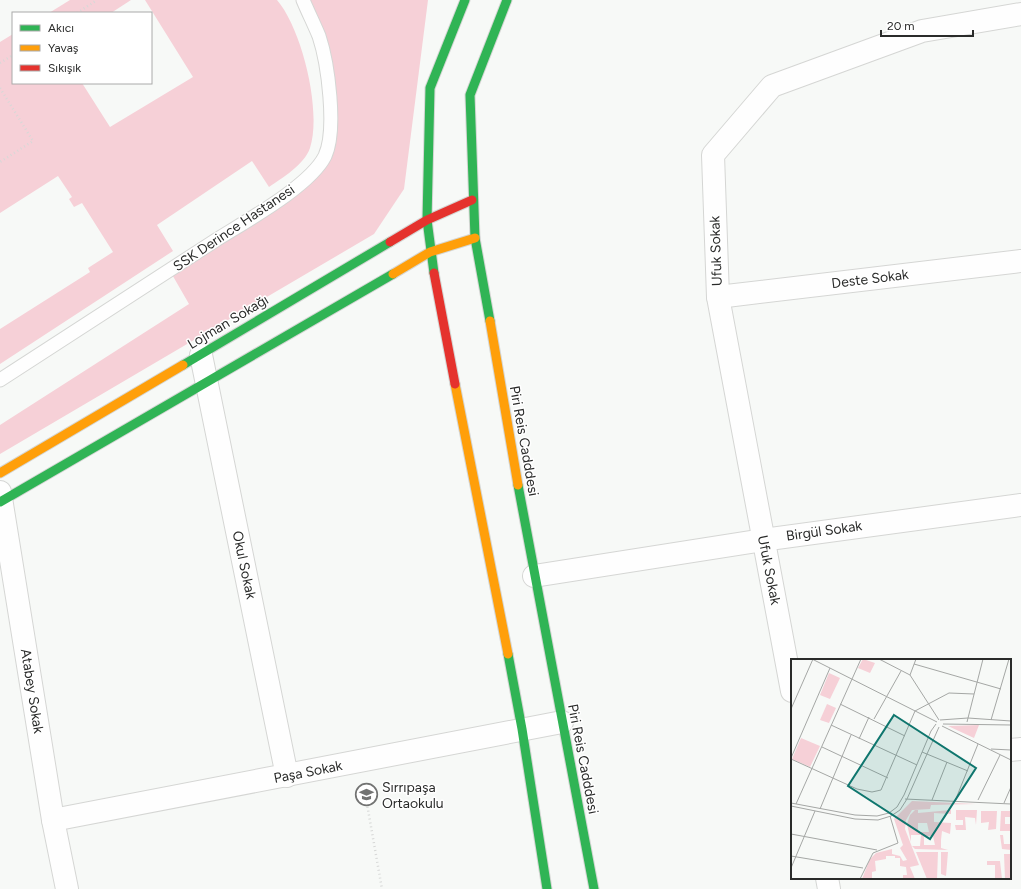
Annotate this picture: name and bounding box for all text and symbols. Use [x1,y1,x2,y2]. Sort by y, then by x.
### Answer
legend [12,12,152,84]
scale bar [881,12,973,38]
text: 20 m [887,19,915,33]
text: Akıcı [48,21,74,35]
text: Yavaş [48,41,79,55]
text: Sıkışık [48,61,81,75]
street label: SSK Derince Hastanesi [170,181,298,275]
street label: Ufuk Sokak [706,215,726,286]
street label: Deste Sokak [831,266,910,292]
street label: Lojman Sokağı [184,291,272,353]
street label: Piri Reis Cadddesi [506,385,542,497]
street label: Birgül Sokak [785,517,863,545]
street label: Okul Sokak [228,529,260,601]
street label: Ufuk Sokak [754,534,784,606]
street label: Atabey Sokak [17,647,47,735]
inset map [791,659,1011,879]
street label: Piri Reis Cadddesi [564,703,602,815]
street label: Paşa Sokak [272,757,344,787]
place label: Sırrıpaşa Ortaokulu [382,779,444,812]
school or university icon: Sırrıpaşa Ortaokulu [354,782,380,808]

